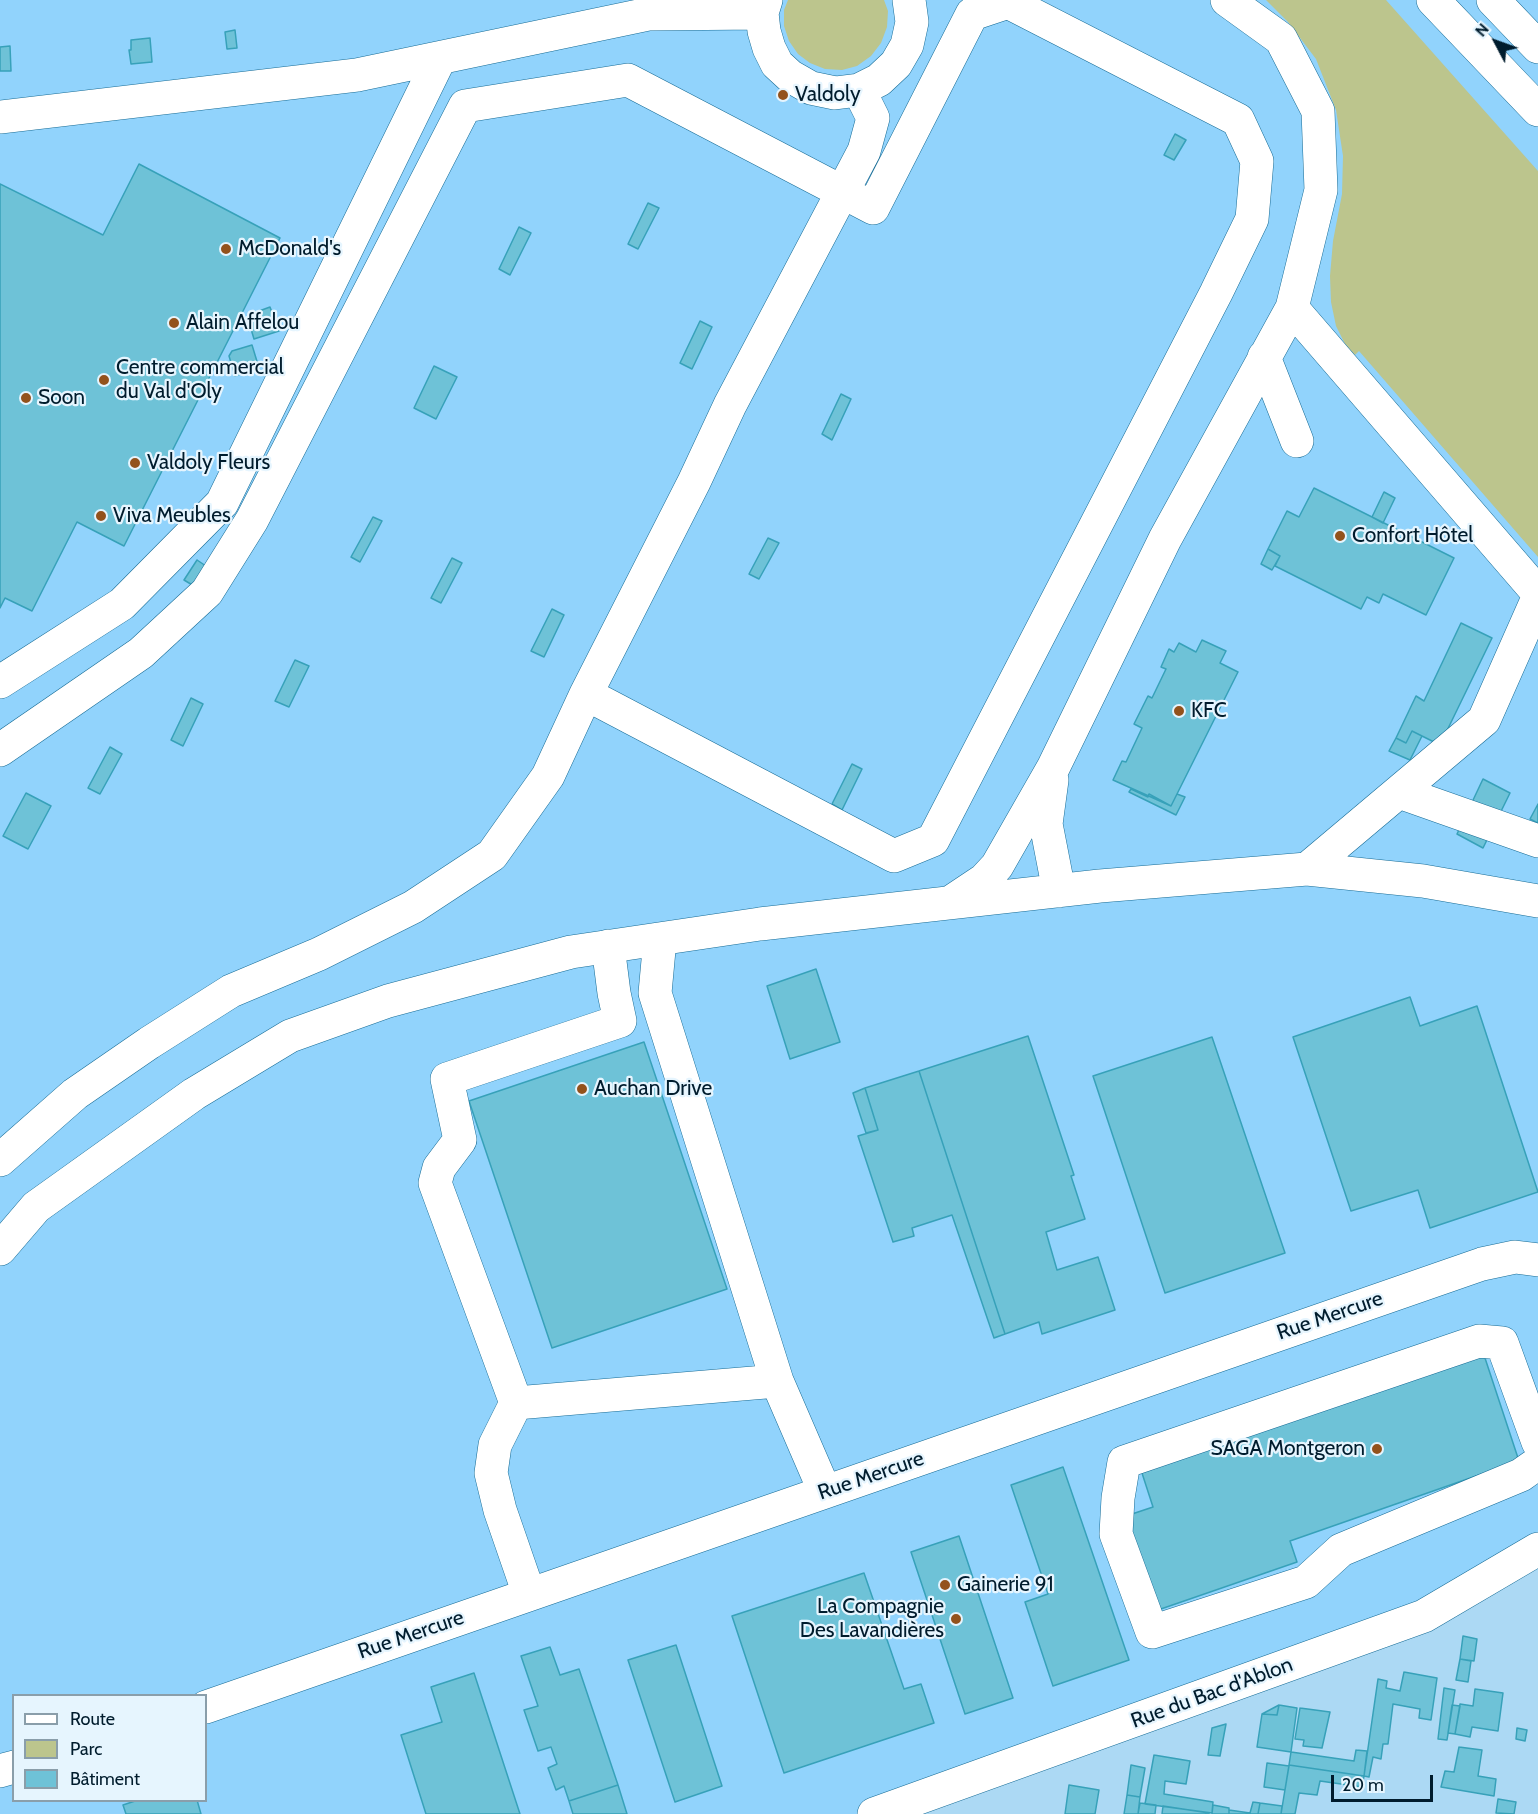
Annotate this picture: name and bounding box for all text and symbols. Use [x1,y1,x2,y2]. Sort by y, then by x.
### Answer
north arrow [1466,12,1526,72]
text: N [1471,19,1493,40]
place label: Valdoly [795,82,861,108]
marker: Valdoly [776,88,790,102]
place label: McDonald's [238,236,341,262]
marker: McDonald's [219,242,233,256]
place label: Alain Affelou [186,310,299,336]
marker: Alain Affelou [167,316,181,330]
place label: Centre commercial du Val d'Oly [116,355,284,405]
marker: Centre commercial du Val d'Oly [97,373,111,387]
place label: Soon [38,385,85,411]
marker: Soon [19,391,33,405]
place label: Valdoly Fleurs [147,450,270,476]
marker: Valdoly Fleurs [128,456,142,470]
place label: Viva Meubles [113,503,231,529]
marker: Viva Meubles [94,509,108,523]
place label: Confort Hôtel [1352,523,1473,549]
marker: Confort Hôtel [1333,529,1347,543]
place label: KFC [1191,698,1227,724]
marker: KFC [1172,704,1186,718]
place label: Auchan Drive [594,1076,712,1102]
marker: Auchan Drive [575,1082,589,1096]
street label: Rue Mercure [1274,1286,1386,1346]
place label: SAGA Montgeron [1210,1436,1365,1462]
marker: SAGA Montgeron [1370,1442,1384,1456]
street label: Rue Mercure [815,1446,927,1506]
place label: Gainerie 91 [957,1572,1053,1598]
marker: Gainerie 91 [938,1578,952,1592]
place label: La Compagnie Des Lavandières [800,1594,944,1644]
street label: Rue Mercure [355,1605,467,1665]
marker: La Compagnie Des Lavandières [949,1612,963,1626]
street label: Rue du Bac d'Ablon [1128,1652,1296,1734]
legend [12,1694,207,1802]
text: Route [70,1708,115,1730]
text: Parc [70,1738,102,1760]
scale bar [1334,1763,1436,1801]
text: Bâtiment [70,1768,140,1790]
text: 20 m [1342,1774,1384,1796]

